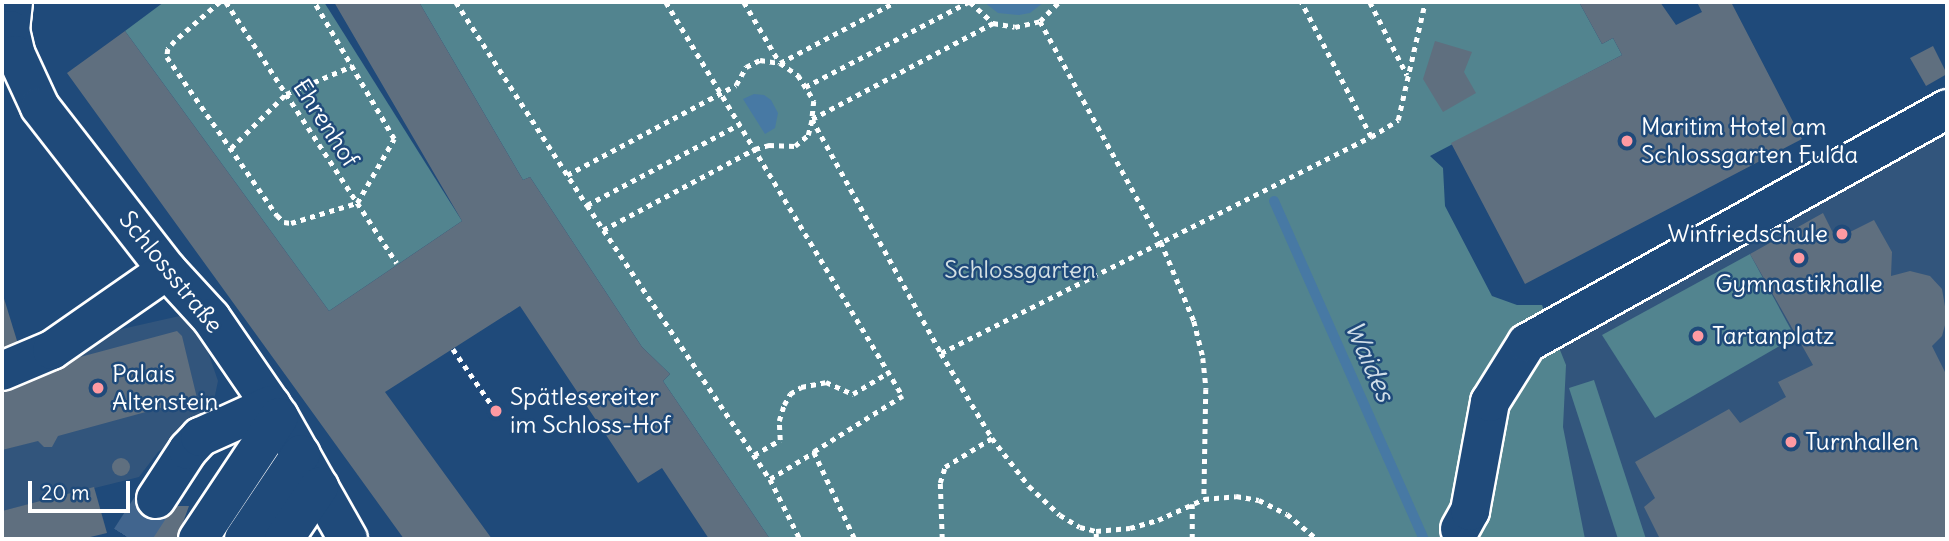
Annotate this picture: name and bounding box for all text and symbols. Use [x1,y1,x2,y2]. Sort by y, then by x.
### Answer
street label: Ehrenhof [287,74,365,172]
place label: Maritim Hotel am Schlossgarten Fulda [1641,113,1858,169]
marker: Maritim Hotel am Schlossgarten Fulda [1619,133,1635,149]
street label: Schlossstraße [113,205,229,339]
place label: Winfriedschule [1668,220,1828,248]
marker: Winfriedschule [1834,226,1850,242]
marker: Gymnastikhalle [1791,250,1807,266]
park label: Schlossgarten [944,256,1096,284]
place label: Gymnastikhalle [1715,270,1883,298]
water label: Waides [1339,316,1401,406]
place label: Tartanplatz [1712,322,1834,350]
marker: Tartanplatz [1690,328,1706,344]
place label: Palais Altenstein [112,360,218,416]
marker: Palais Altenstein [90,380,106,396]
place label: Spätlesereiter im Schloss-Hof [510,383,671,439]
marker: Spätlesereiter im Schloss-Hof [488,403,504,419]
place label: Turnhallen [1805,428,1919,456]
marker: Turnhallen [1783,434,1799,450]
scale bar [32,468,133,512]
text: 20 m [41,479,90,506]

